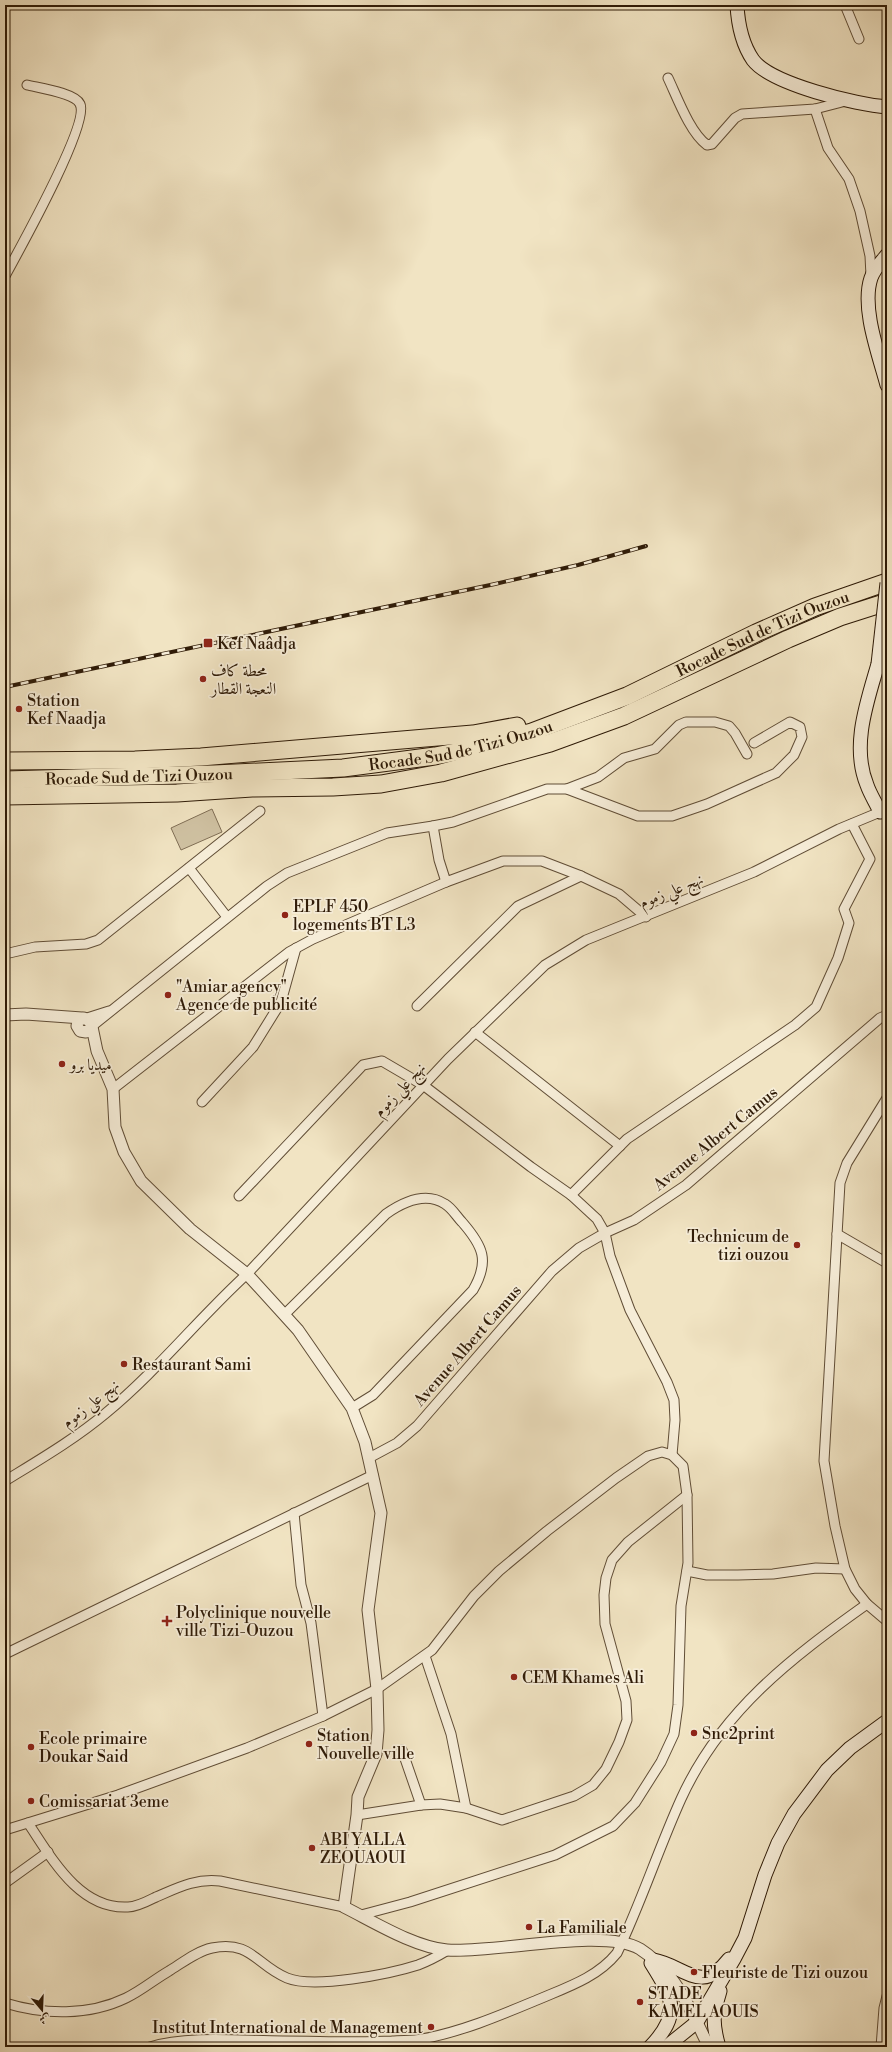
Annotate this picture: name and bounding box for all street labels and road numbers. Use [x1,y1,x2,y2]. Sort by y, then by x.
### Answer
street label: Rocade Sud de Tizi Ouzou [673,587,852,682]
street label: Rocade Sud de Tizi Ouzou [367,716,556,776]
street label: Rocade Sud de Tizi Ouzou [45,764,233,790]
street label: نهج علي زموم [636,869,708,917]
street label: نهج علي زموم [369,1058,434,1125]
street label: Avenue Albert Camus [649,1082,782,1196]
street label: Avenue Albert Camus [409,1281,526,1411]
street label: نهج علي زموم [58,1375,126,1436]

